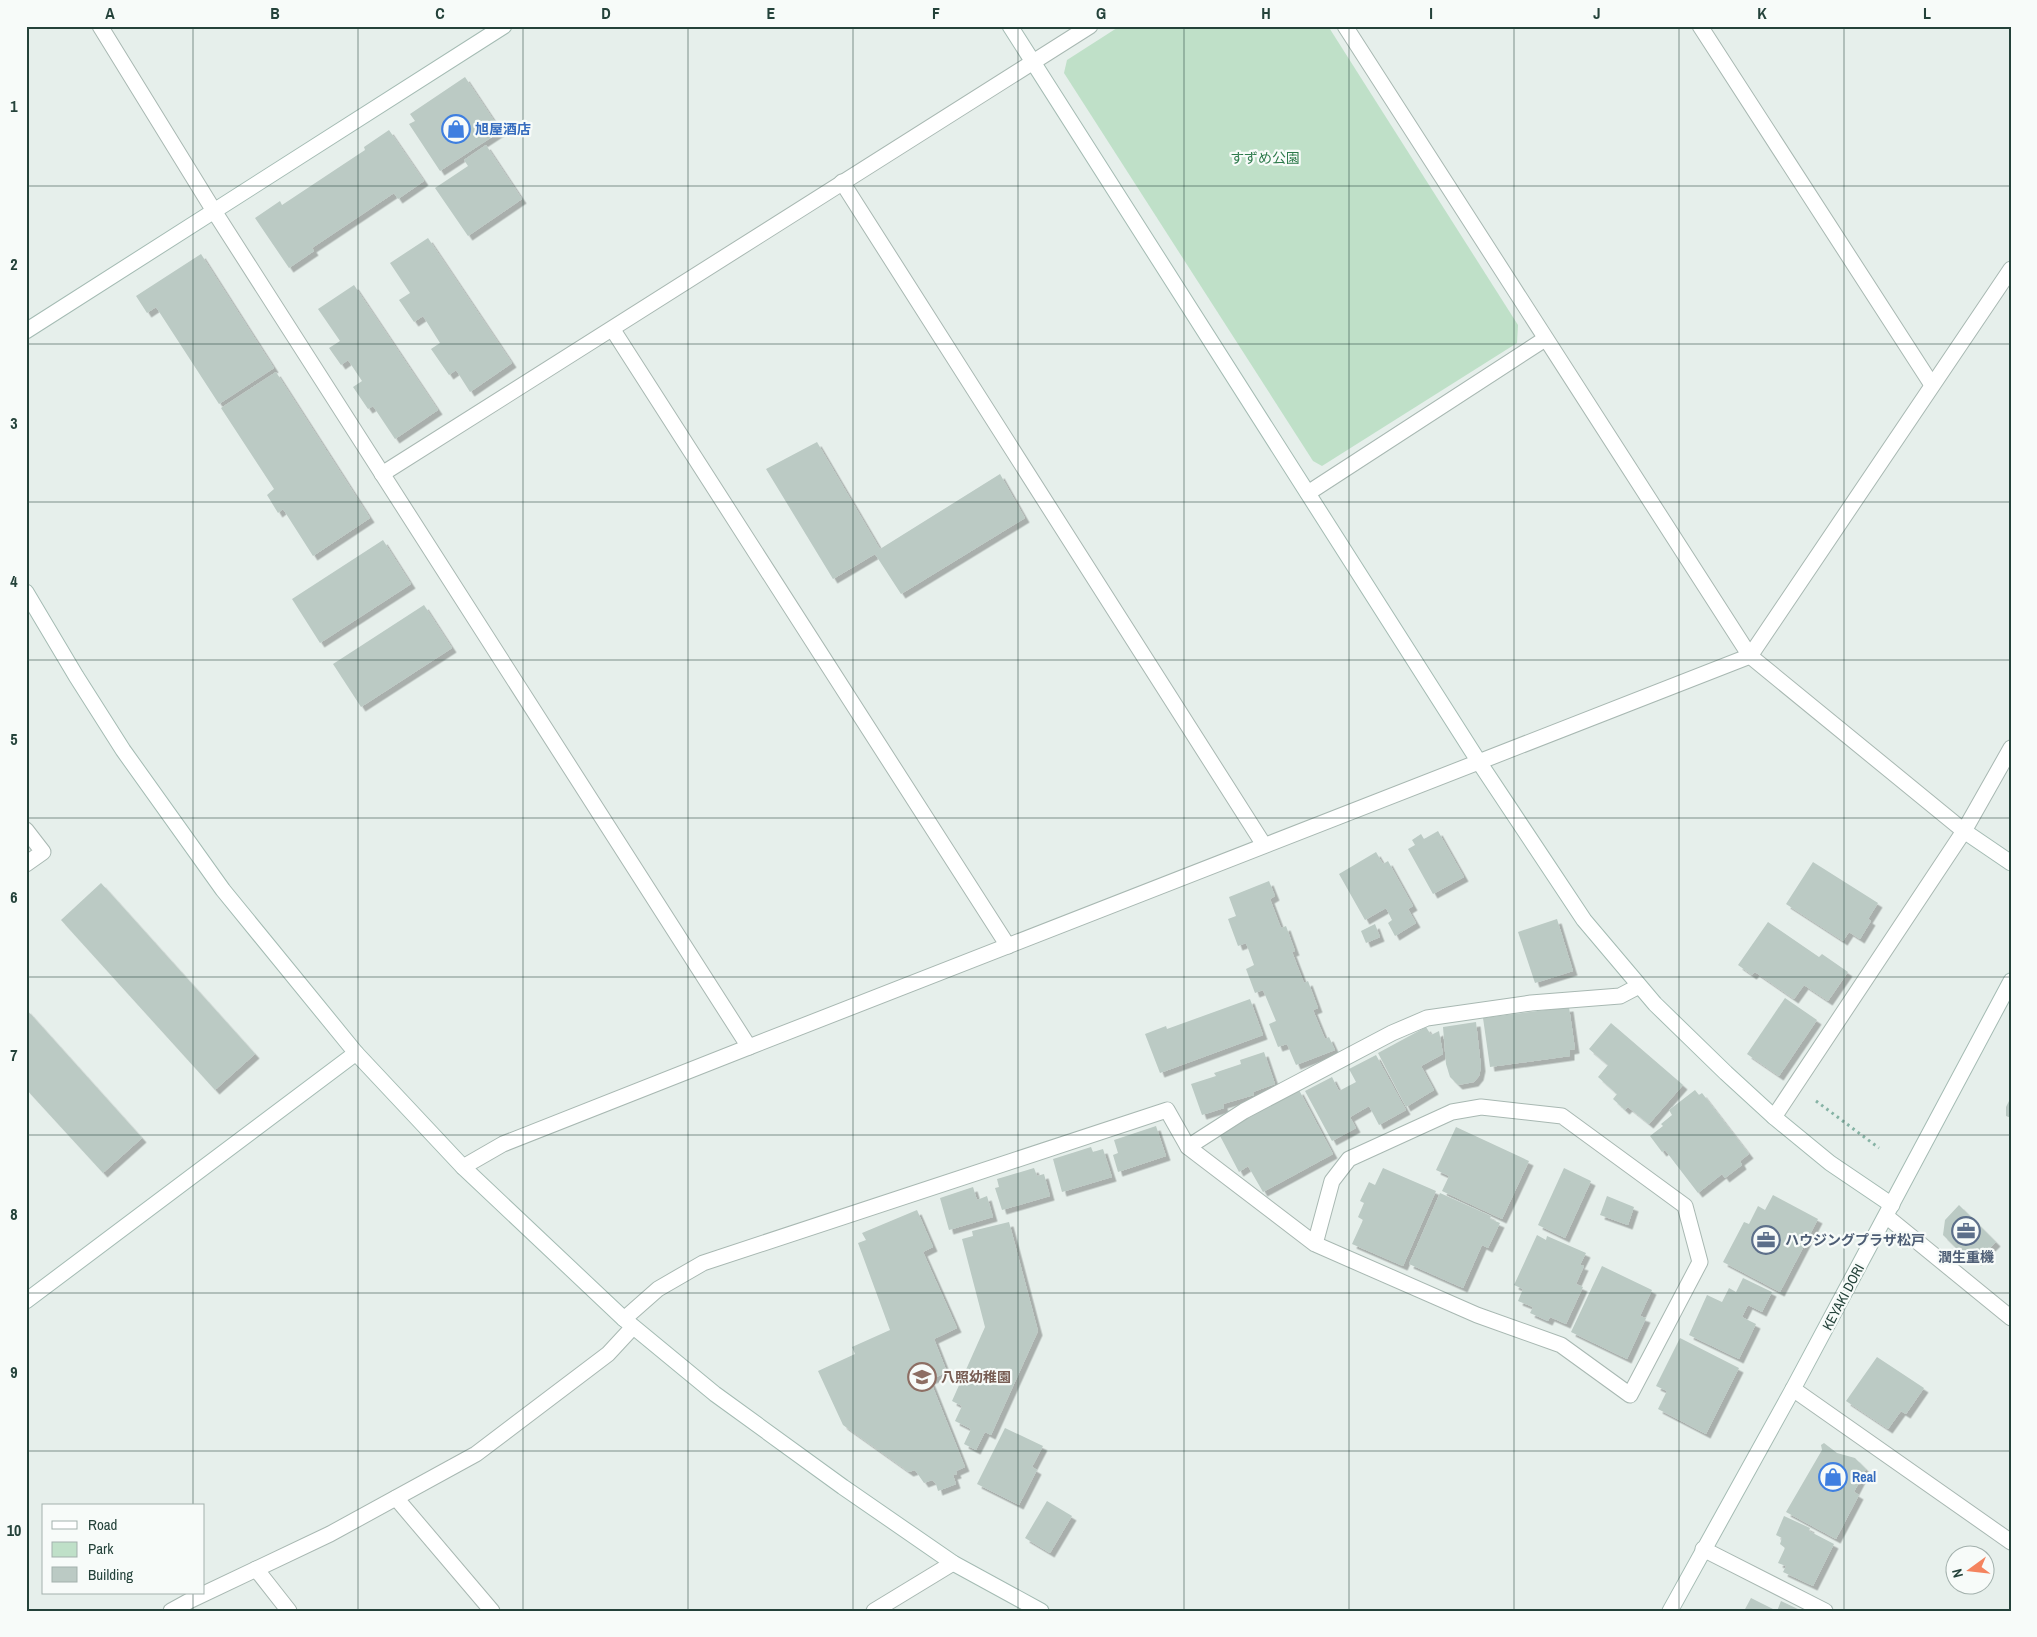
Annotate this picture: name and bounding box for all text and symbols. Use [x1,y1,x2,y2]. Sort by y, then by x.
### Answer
text: A [105,2,115,24]
text: B [270,2,280,24]
text: C [435,2,445,24]
text: D [601,2,611,24]
text: E [767,2,776,24]
text: F [932,2,940,24]
text: G [1096,2,1106,24]
text: H [1261,2,1271,24]
text: I [1429,2,1433,24]
text: J [1593,2,1601,24]
text: K [1757,2,1767,24]
text: L [1923,2,1931,24]
text: 1 [10,95,18,117]
shop icon: 旭屋酒店 [441,114,471,144]
place label: 旭屋酒店 [475,120,531,138]
park label: すずめ公園 [1230,149,1300,167]
text: 2 [10,253,18,275]
text: 3 [10,412,18,434]
text: 4 [10,570,18,592]
text: 5 [10,728,18,750]
text: 6 [10,886,18,908]
text: 7 [10,1044,18,1066]
text: 8 [10,1203,18,1225]
office icon: 潤生重機 [1951,1216,1981,1246]
office icon: ハウジングプラザ松戸 [1751,1225,1781,1255]
place label: ハウジングプラザ松戸 [1785,1231,1925,1249]
place label: 潤生重機 [1938,1248,1994,1266]
street label: KEYAKI DORI [1818,1261,1868,1333]
text: 9 [10,1361,18,1383]
school or university icon: 八照幼稚園 [907,1362,937,1392]
place label: 八照幼稚園 [941,1368,1011,1386]
shop icon: Real [1818,1462,1848,1492]
place label: Real [1852,1468,1876,1486]
legend [42,1504,205,1594]
text: Road [88,1514,117,1535]
text: 10 [7,1519,21,1541]
text: Park [88,1538,114,1559]
north arrow [1944,1544,1994,1594]
text: Building [88,1564,133,1585]
text: N [1948,1567,1967,1580]

